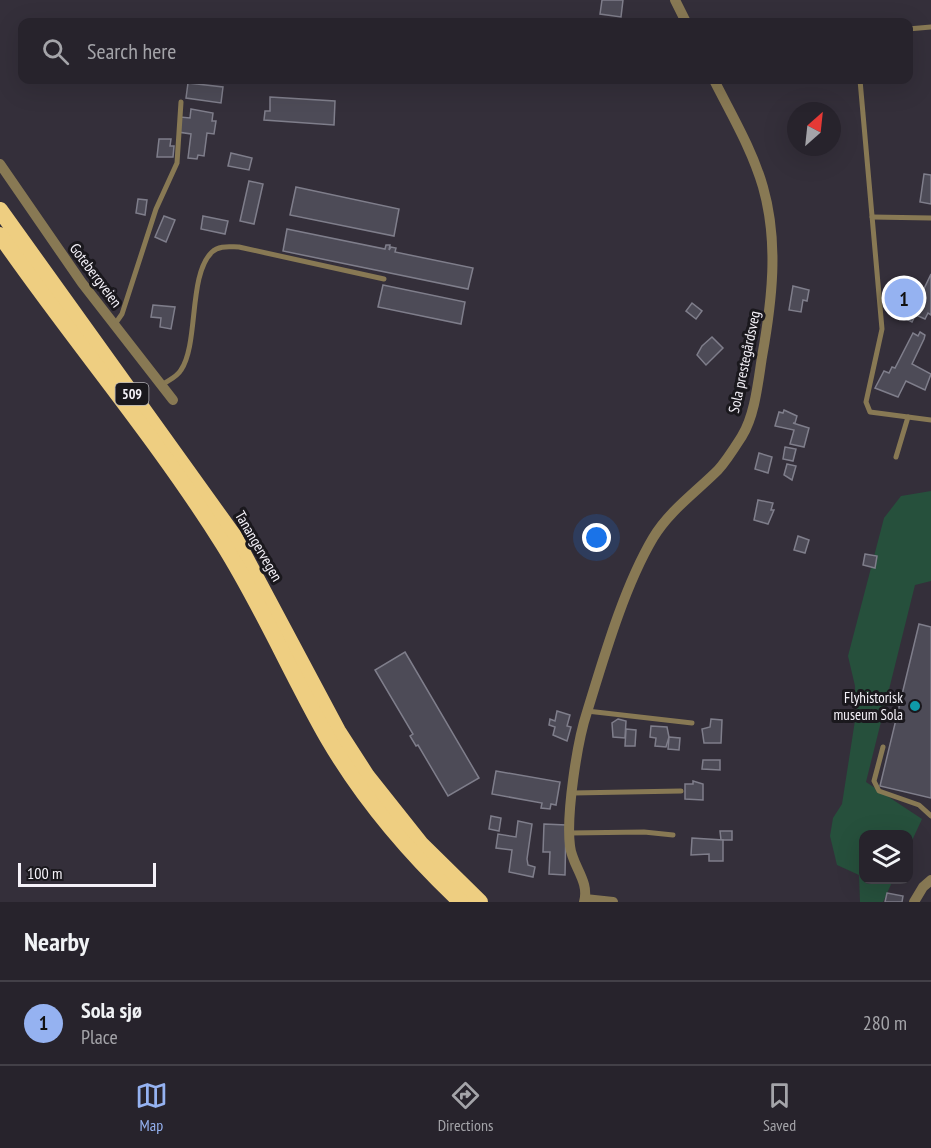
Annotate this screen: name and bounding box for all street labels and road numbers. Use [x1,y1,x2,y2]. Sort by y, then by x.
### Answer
street label: Gotebergveien [66,239,126,311]
street label: Sola prestegårdsveg [724,309,764,415]
road number: 509 [116,383,148,405]
street label: Tanangervegen [231,507,287,585]

